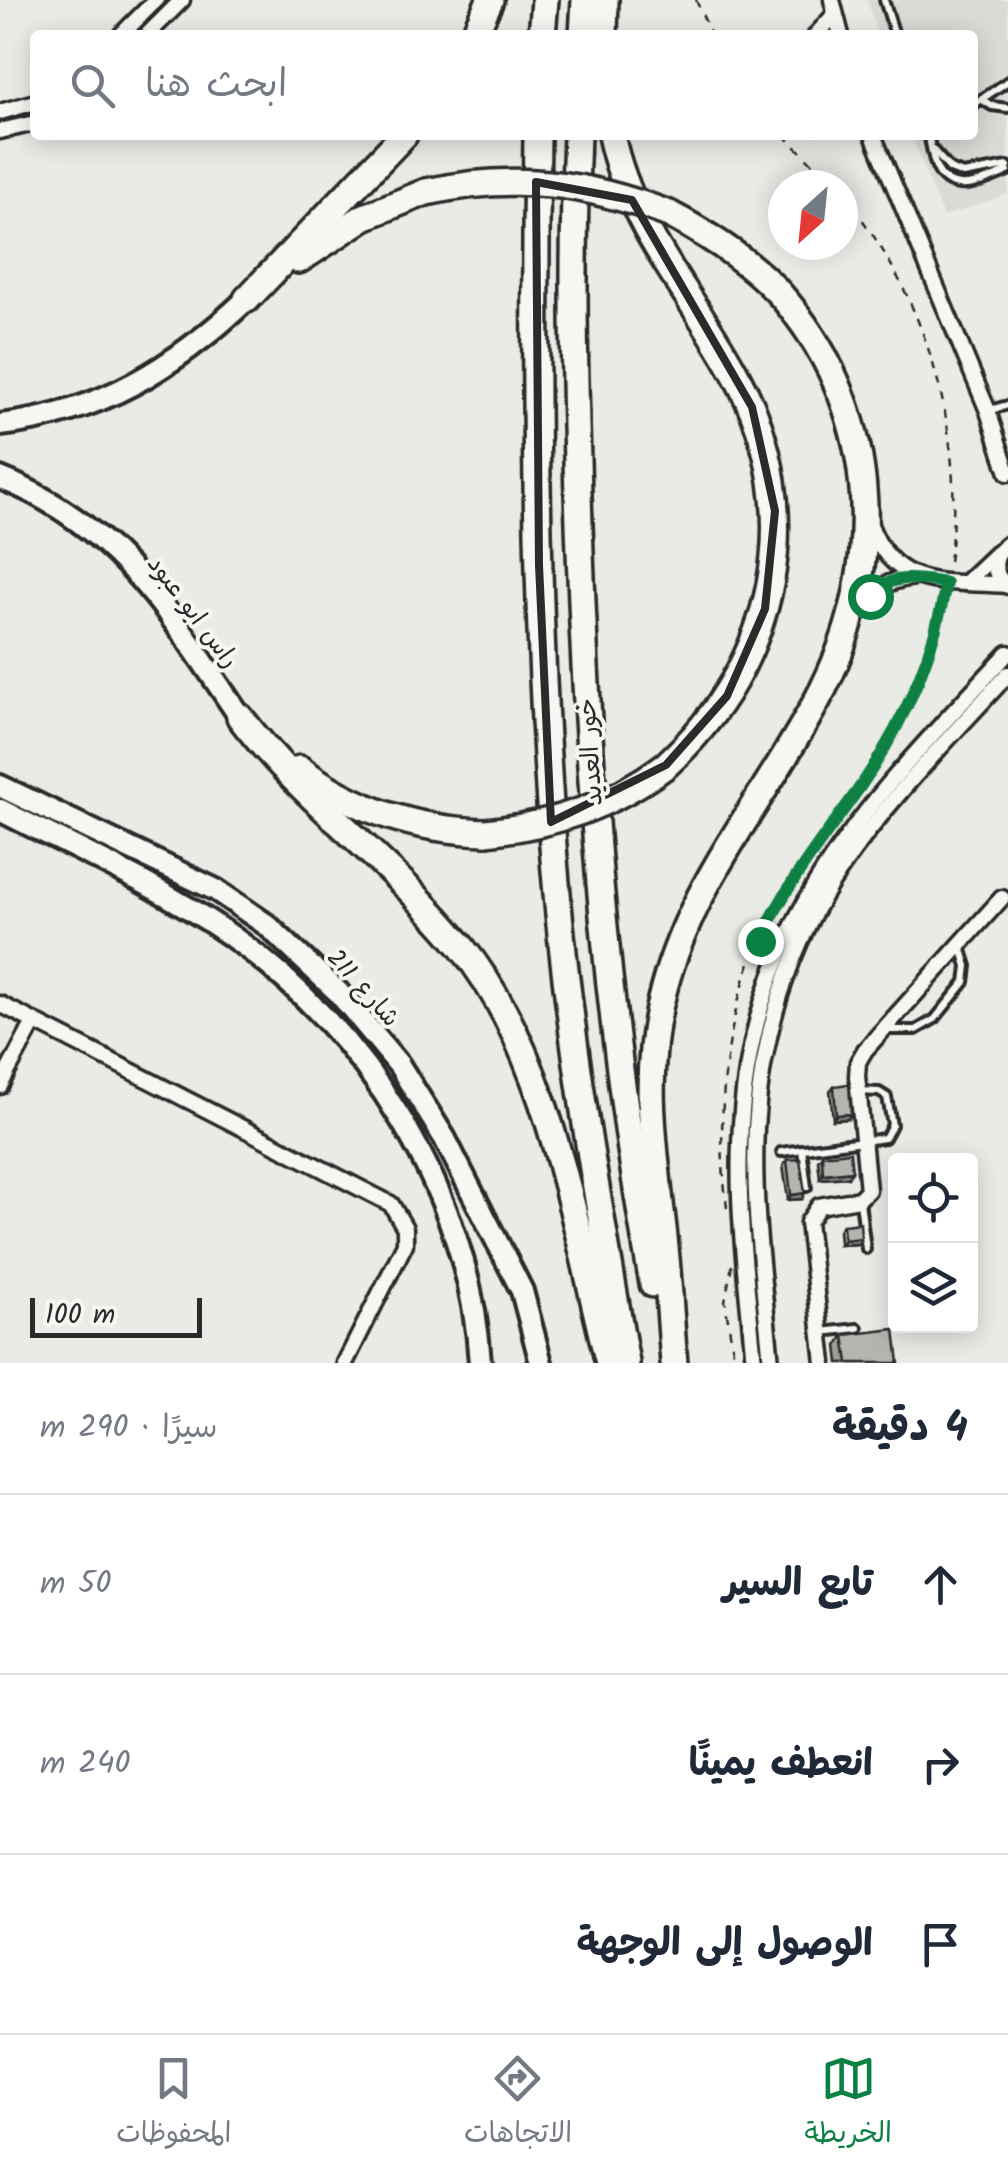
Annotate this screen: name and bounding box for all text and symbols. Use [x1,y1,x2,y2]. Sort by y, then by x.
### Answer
search box [30,30,978,140]
text: ابحث هنا [145,56,287,116]
icon: search [65,58,120,113]
north arrow [768,170,858,260]
street label: راس ابو عبود [136,547,248,677]
route start [848,574,894,620]
street label: خور العديد [567,697,615,807]
route end [738,919,784,965]
street label: شارع 211 [316,940,409,1037]
map controls [888,1153,978,1333]
button: locate [888,1153,978,1243]
button: layers [888,1243,978,1333]
scale bar [30,1293,202,1338]
text: 100 m [45,1293,115,1338]
text: 4 دقيقة [832,1395,968,1462]
text: سيرًا · 290 m [40,1403,217,1454]
text: تابع السير [723,1555,873,1615]
icon: ahead [913,1557,968,1612]
text: 50 m [40,1559,112,1610]
text: انعطف يمينًا [689,1735,873,1795]
icon: right [913,1737,968,1792]
text: 240 m [40,1739,131,1790]
text: الوصول إلى الوجهة [577,1915,873,1975]
icon: arrive [913,1917,968,1972]
tab: المحفوظات [116,2051,232,2157]
tab: الاتجاهات [464,2051,572,2157]
tab: الخريطة [804,2051,892,2157]

